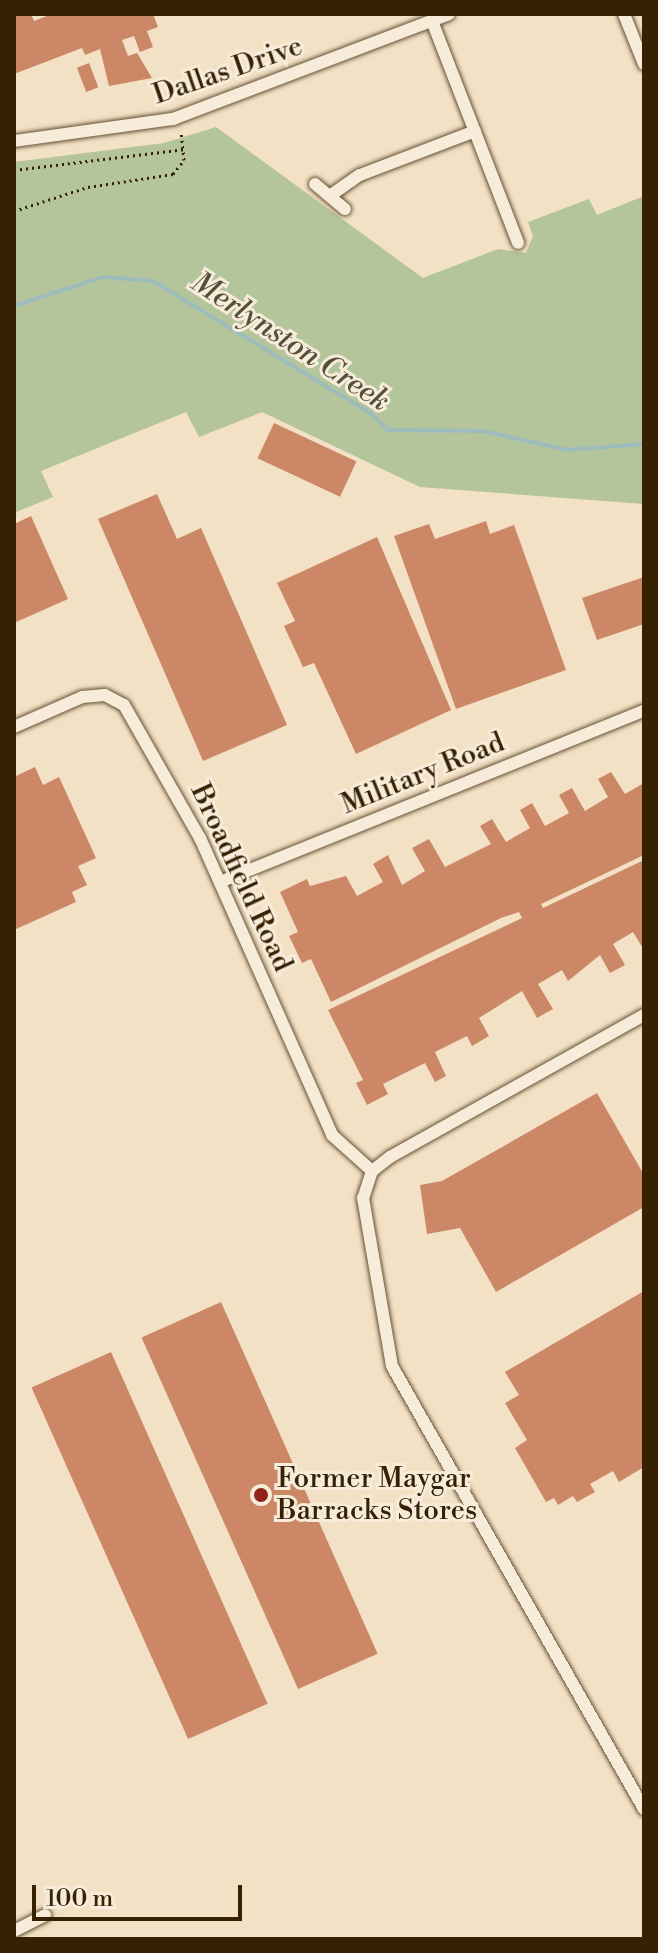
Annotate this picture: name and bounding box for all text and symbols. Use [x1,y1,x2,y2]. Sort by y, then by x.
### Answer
street label: Dallas Drive [149,30,307,112]
water label: Merlynston Creek [184,264,396,420]
street label: Military Road [336,726,510,822]
street label: Broadfield Road [183,779,299,977]
place label: Former Maygar Barracks Stores [277,1462,477,1528]
marker: Former Maygar Barracks Stores [252,1486,270,1504]
scale bar [36,1869,246,1919]
text: 100 m [46,1884,113,1914]

